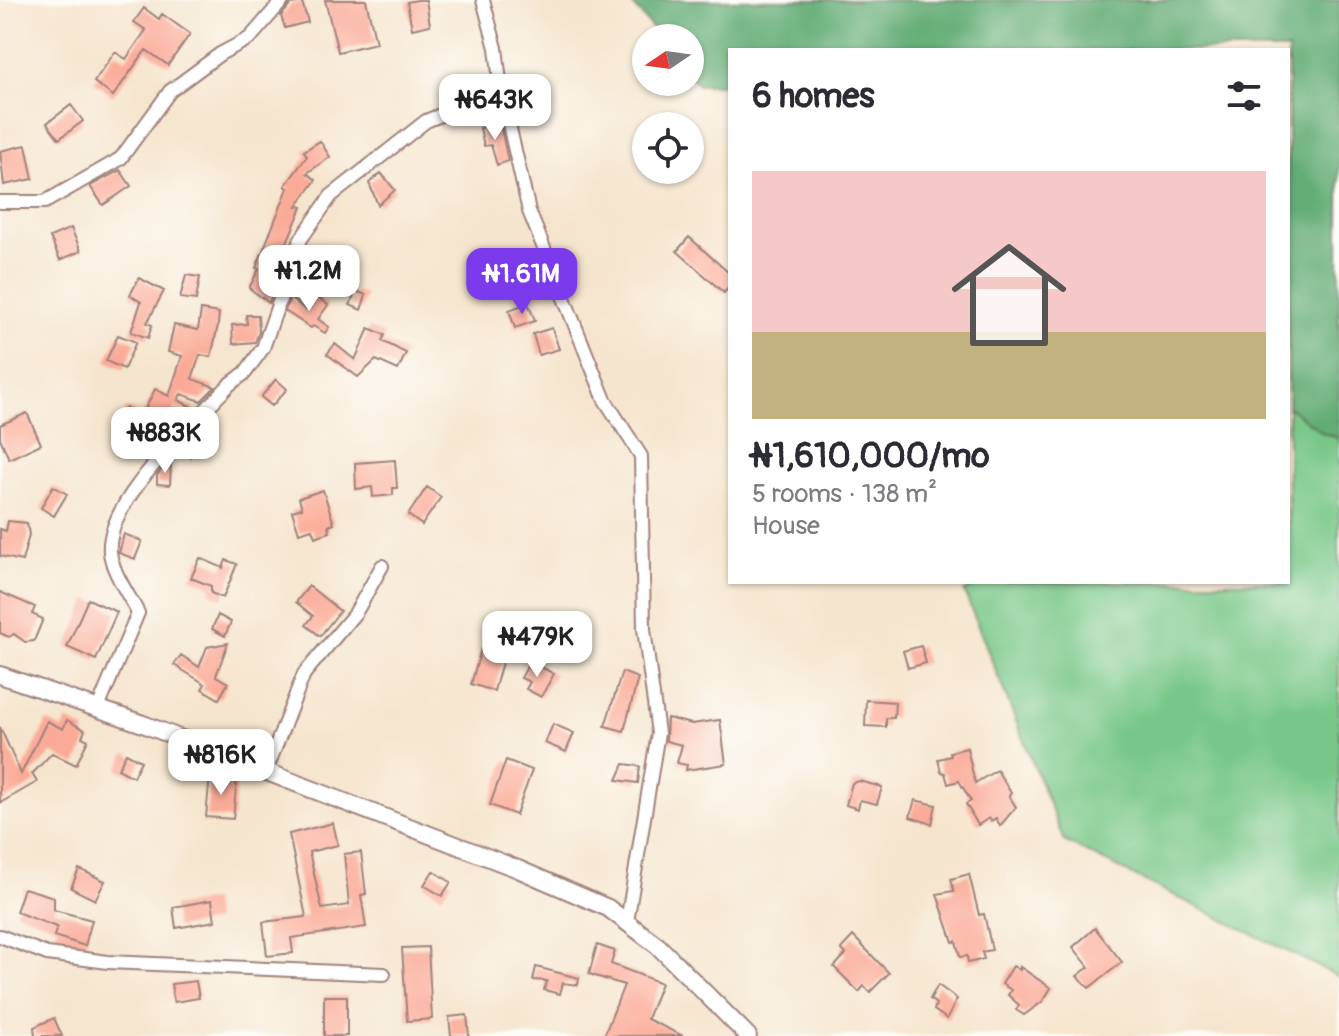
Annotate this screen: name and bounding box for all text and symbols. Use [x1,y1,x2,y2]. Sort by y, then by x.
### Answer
north arrow [632,24,704,96]
map controls [632,24,704,184]
pin: ₦643K [439,74,551,142]
icon: filters [1222,74,1266,118]
text: 6 homes [752,75,875,118]
text: ₦643K [457,84,533,116]
button: locate [632,112,704,184]
icon: home [937,223,1081,367]
pin: ₦1.2M [253,245,365,313]
pin: ₦1.61M [457,248,587,316]
text: ₦1.2M [277,255,341,287]
text: ₦1.61M [484,258,560,290]
pin: ₦883K [109,407,221,475]
text: ₦883K [129,417,201,449]
text: ₦1,610,000/mo [752,435,990,478]
text: 5 rooms · 138 m² [752,478,937,510]
text: House [752,510,820,542]
pin: ₦479K [481,611,593,679]
text: ₦479K [500,621,574,653]
pin: ₦816K [165,729,277,797]
text: ₦816K [186,739,256,771]

